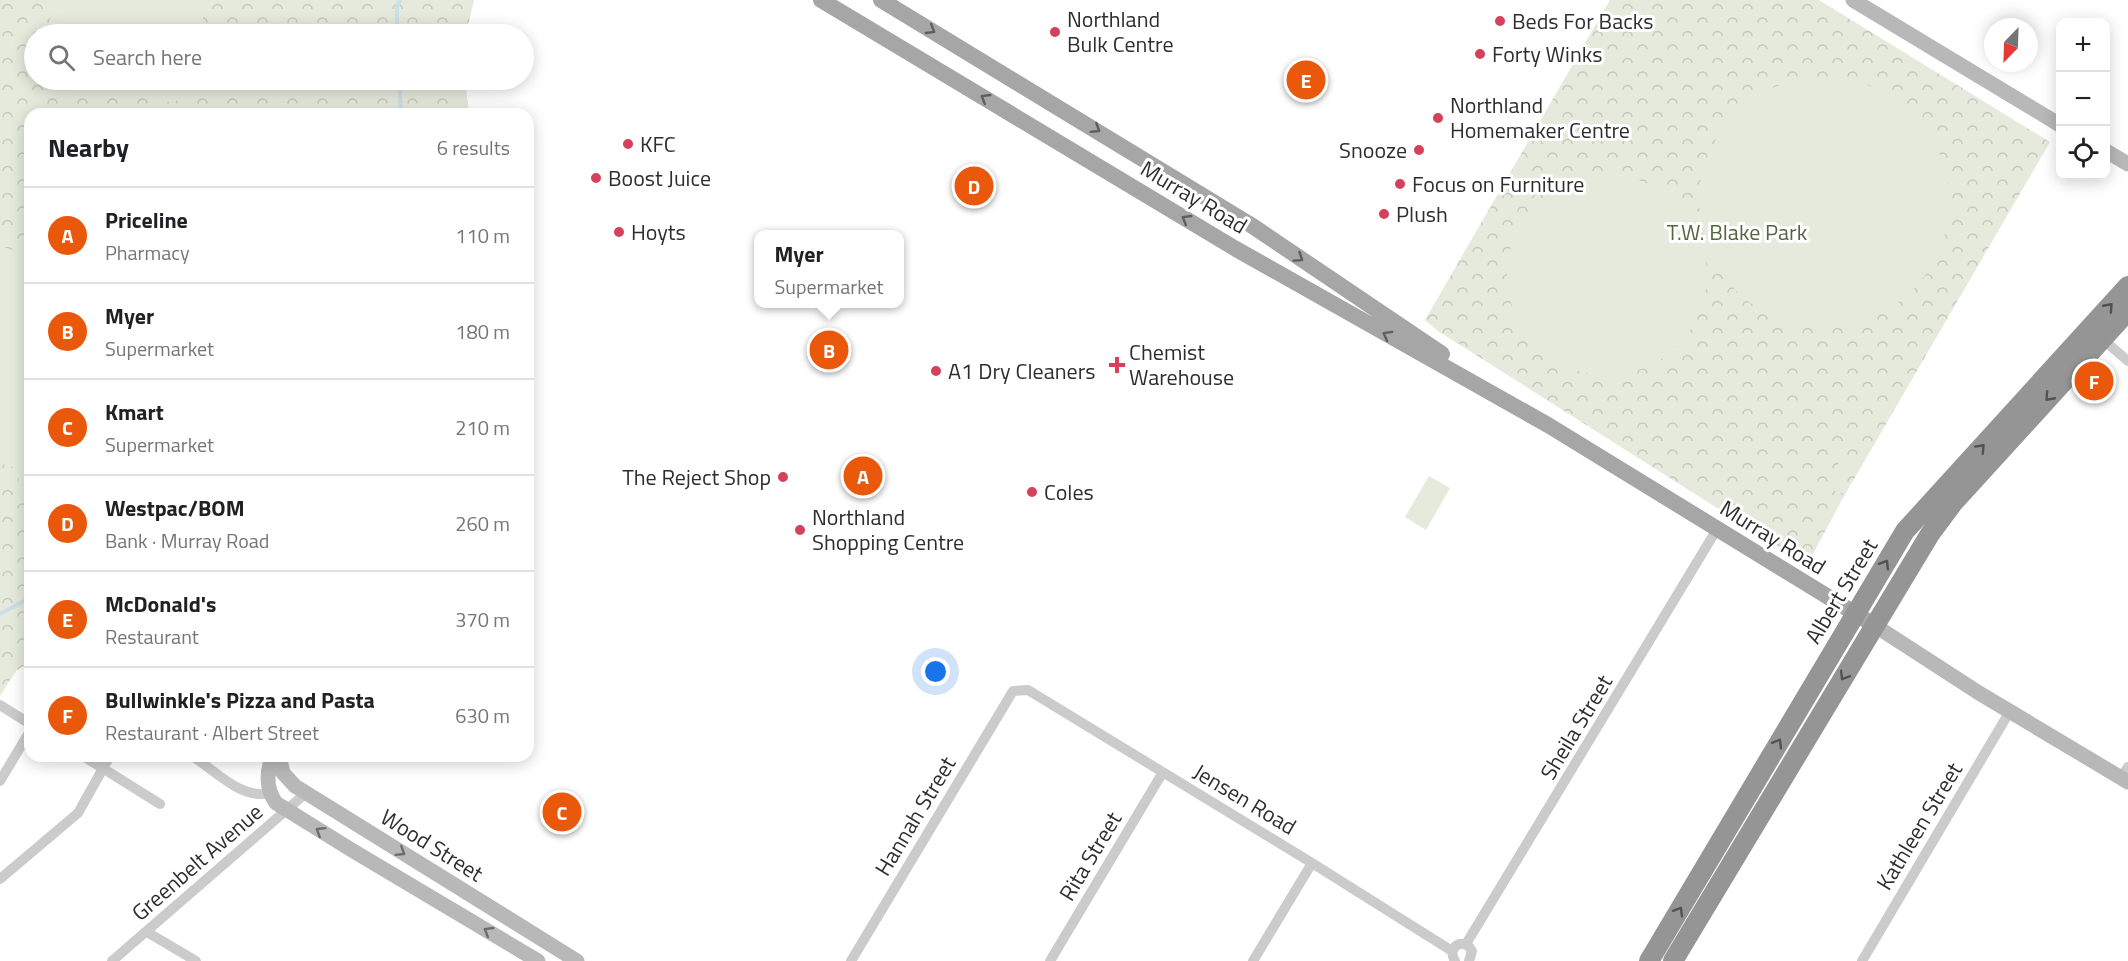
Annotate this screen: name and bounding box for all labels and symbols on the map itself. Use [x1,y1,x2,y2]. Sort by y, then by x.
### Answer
place label: Northland Bulk Centre [1067,2,1174,61]
place label: Beds For Backs [1512,4,1654,38]
marker: Beds For Backs [1493,14,1507,28]
north arrow [1984,18,2038,72]
one-way arrow [925,23,935,34]
marker: Northland Bulk Centre [1048,25,1062,39]
place label: Forty Winks [1492,37,1603,71]
marker: Forty Winks [1473,47,1487,61]
pin: E [1286,58,1326,103]
place label: Northland Homemaker Centre [1450,88,1630,147]
one-way arrow [981,94,991,106]
marker: Northland Homemaker Centre [1431,111,1445,125]
one-way arrow [1090,122,1100,134]
place label: KFC [640,127,676,161]
place label: Snooze [1339,133,1407,167]
marker: KFC [621,137,635,151]
marker: Snooze [1412,143,1426,157]
street label: Murray Road [1134,152,1254,242]
place label: Boost Juice [608,161,711,195]
pin: D [954,164,994,208]
place label: Focus on Furniture [1412,167,1584,201]
marker: Boost Juice [589,171,603,185]
marker: Focus on Furniture [1393,177,1407,191]
place label: Plush [1396,197,1448,231]
marker: Plush [1377,207,1391,221]
one-way arrow [1182,214,1192,226]
place label: Hoyts [631,215,686,249]
park label: T.W. Blake Park [1667,215,1808,249]
marker: Hoyts [612,225,626,239]
one-way arrow [1293,250,1303,262]
one-way arrow [2102,303,2113,313]
pin: B [810,328,848,372]
one-way arrow [1383,330,1393,342]
place label: Chemist Warehouse [1129,335,1234,394]
place label: A1 Dry Cleaners [948,354,1096,388]
marker: Chemist Warehouse [1110,358,1124,372]
pin: F [2074,358,2114,404]
marker: A1 Dry Cleaners [929,364,943,378]
one-way arrow [2045,391,2056,401]
one-way arrow [1974,444,1985,454]
pin: A [844,454,882,498]
place label: The Reject Shop [622,460,771,494]
marker: The Reject Shop [776,470,790,484]
place label: Coles [1044,475,1094,509]
marker: Coles [1025,485,1039,499]
street label: Murray Road [1713,491,1833,583]
place label: Northland Shopping Centre [812,500,964,559]
marker: Northland Shopping Centre [793,523,807,537]
street label: Albert Street [1796,532,1886,650]
one-way arrow [1877,560,1889,570]
your location [921,657,950,686]
street label: Sheila Street [1531,668,1621,786]
one-way arrow [1839,670,1851,680]
one-way arrow [1771,739,1782,749]
street label: Hannah Street [866,750,964,882]
street label: Jensen Road [1187,755,1303,843]
street label: Kathleen Street [1867,755,1971,896]
pin: C [542,790,582,834]
street label: Greenbelt Avenue [124,795,270,929]
street label: Wood Street [374,800,490,890]
street label: Rita Street [1050,805,1130,907]
one-way arrow [316,828,327,839]
one-way arrow [395,844,405,856]
one-way arrow [1671,907,1683,917]
one-way arrow [484,927,494,939]

